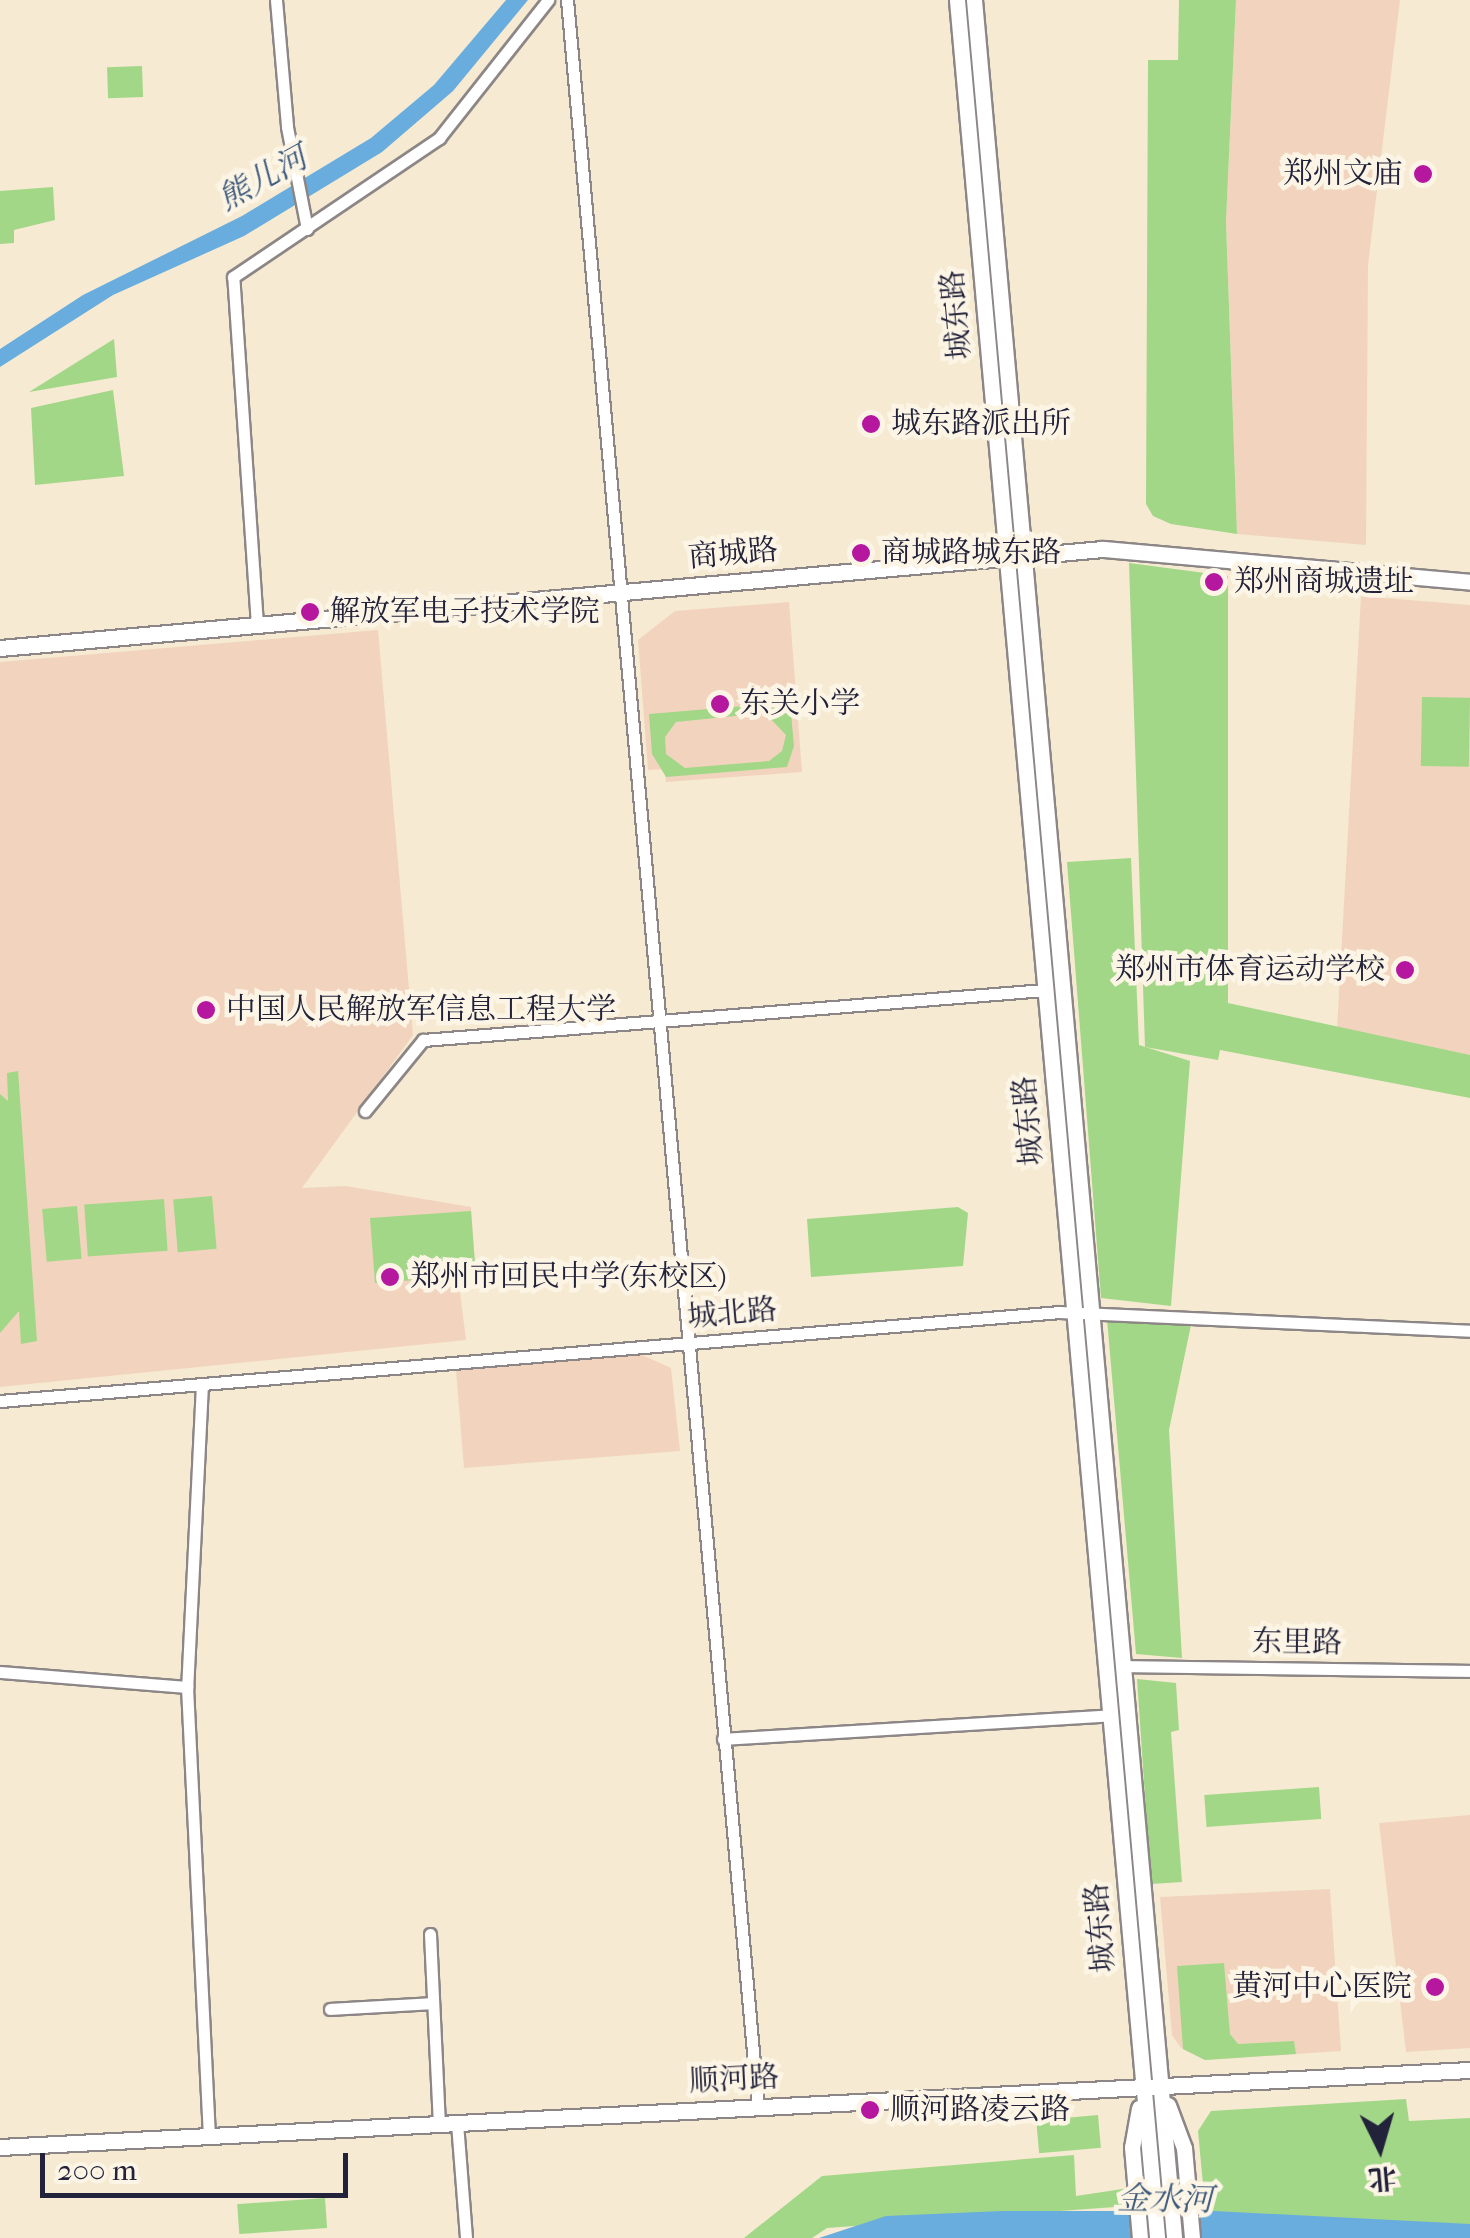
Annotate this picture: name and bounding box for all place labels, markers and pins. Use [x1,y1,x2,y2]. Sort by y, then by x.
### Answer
place label: 郑州文庙 [1283,156,1403,192]
marker: 郑州文庙 [1412,163,1434,185]
place label: 城东路派出所 [891,406,1071,442]
marker: 城东路派出所 [860,413,882,435]
place label: 商城路城东路 [881,535,1061,571]
marker: 商城路城东路 [850,542,872,564]
place label: 郑州商城遗址 [1234,564,1414,600]
marker: 郑州商城遗址 [1203,571,1225,593]
place label: 解放军电子技术学院 [330,594,600,630]
marker: 解放军电子技术学院 [299,601,321,623]
place label: 东关小学 [740,686,860,722]
marker: 东关小学 [709,693,731,715]
place label: 郑州市体育运动学校 [1115,952,1385,988]
marker: 郑州市体育运动学校 [1394,959,1416,981]
place label: 中国人民解放军信息工程大学 [226,992,616,1028]
marker: 中国人民解放军信息工程大学 [195,999,217,1021]
place label: 郑州市回民中学(东校区) [410,1259,727,1295]
marker: 郑州市回民中学(东校区) [379,1266,401,1288]
place label: 黄河中心医院 [1232,1969,1412,2005]
marker: 黄河中心医院 [1422,1974,1448,2000]
place label: 顺河路凌云路 [890,2092,1070,2128]
marker: 顺河路凌云路 [859,2099,881,2121]

